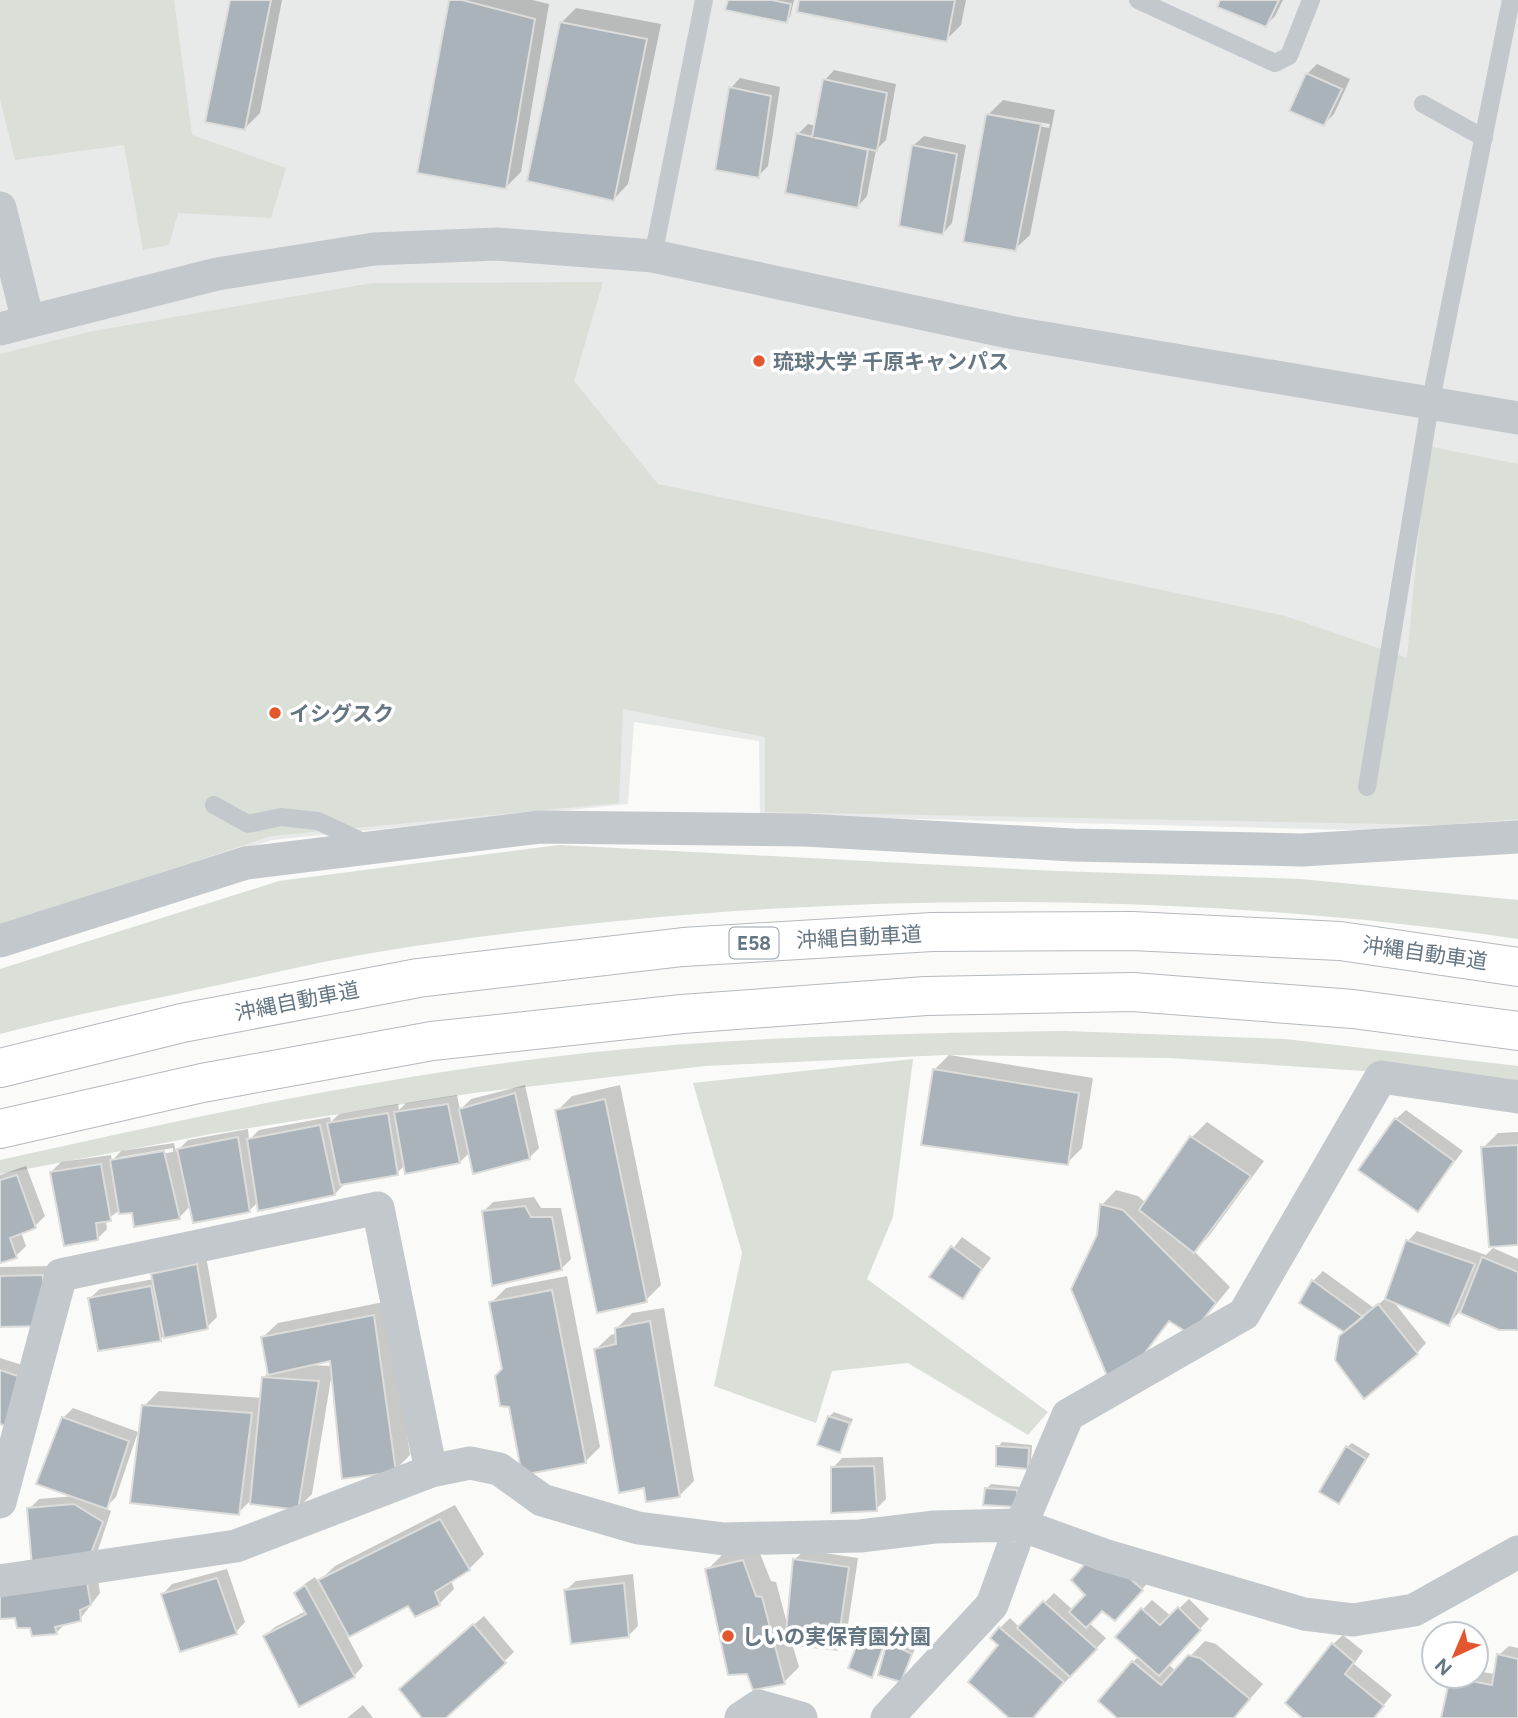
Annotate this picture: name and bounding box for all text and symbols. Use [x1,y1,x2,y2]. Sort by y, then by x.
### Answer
place label: 琉球大学 千原キャンパス [773,349,1009,374]
marker: 琉球大学 千原キャンパス [751,353,767,369]
place label: イシグスク [289,701,394,726]
marker: イシグスク [267,705,283,721]
street label: 沖縄自動車道 [795,921,923,953]
road number: E58 [730,928,778,959]
street label: 沖縄自動車道 [1361,932,1489,974]
street label: 沖縄自動車道 [233,977,361,1025]
north arrow [1420,1620,1490,1690]
place label: しいの実保育園分園 [742,1624,931,1649]
marker: しいの実保育園分園 [720,1628,736,1644]
text: N [1430,1653,1457,1680]

